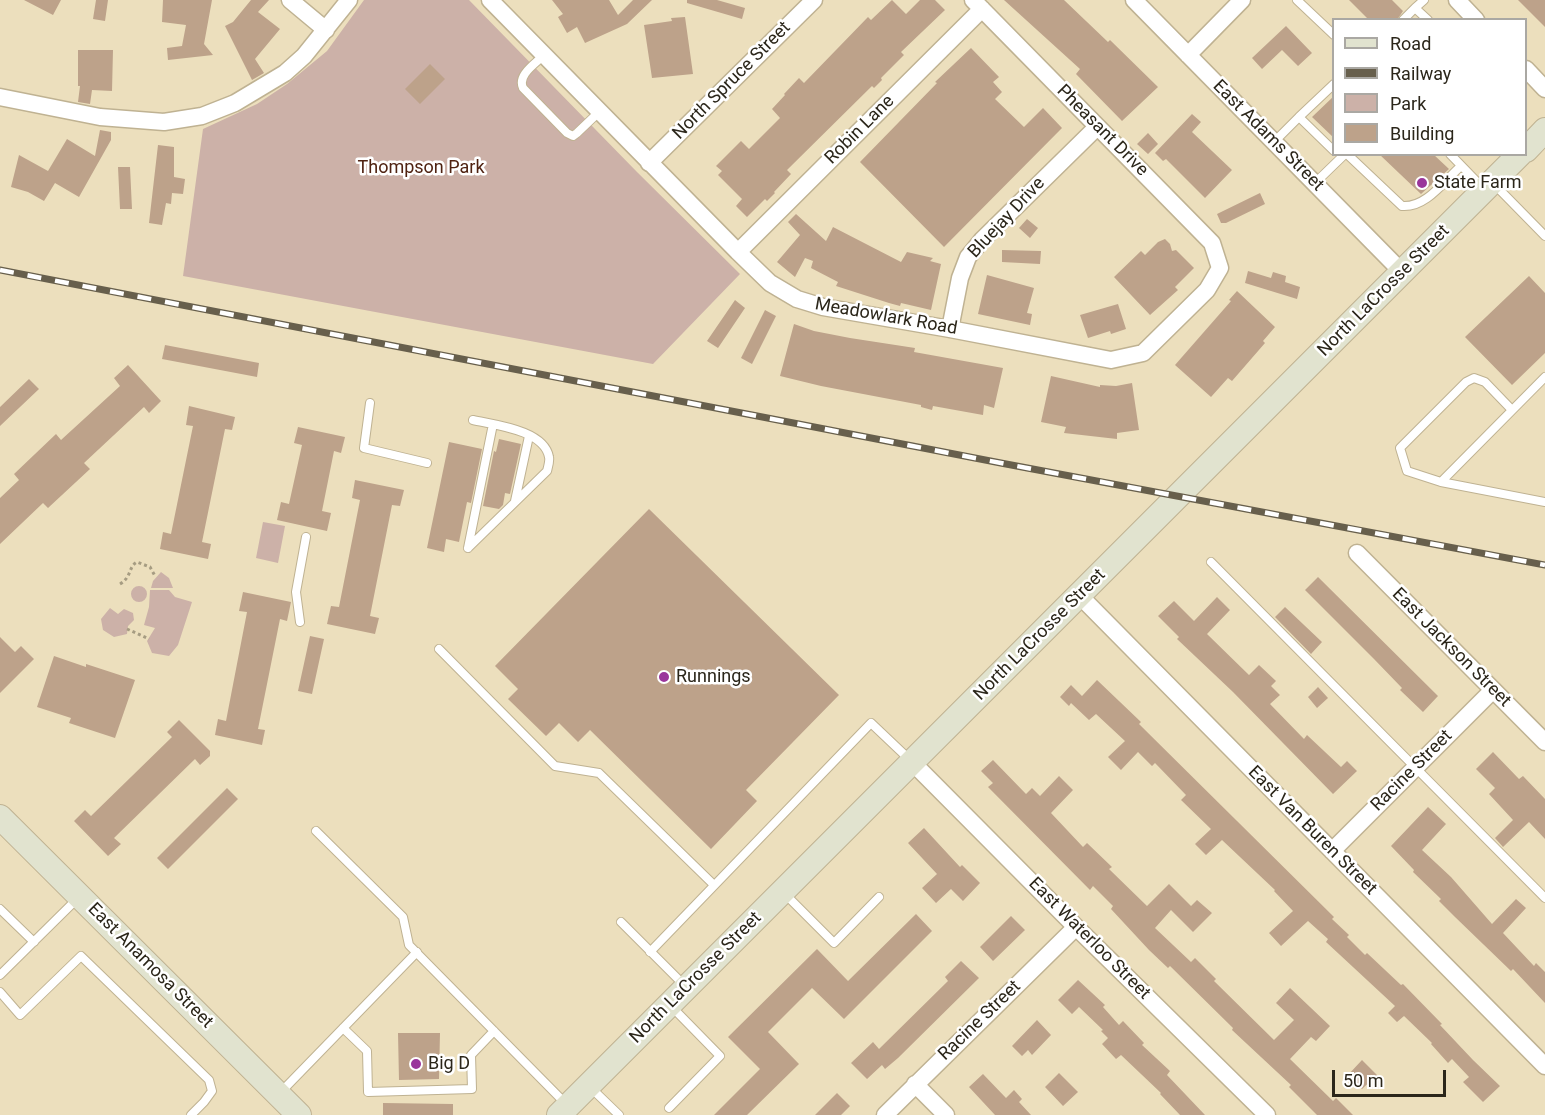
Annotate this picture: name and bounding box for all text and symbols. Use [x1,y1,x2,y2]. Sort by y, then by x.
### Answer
street label: North Spruce Street [669,18,795,144]
legend [1332,18,1527,156]
text: Road [1390,33,1431,54]
text: Railway [1390,63,1451,84]
street label: East Adams Street [1208,76,1328,196]
street label: Pheasant Drive [1052,81,1152,181]
street label: Robin Lane [821,91,899,169]
text: Park [1390,93,1426,114]
text: Building [1390,123,1454,144]
park label: Thompson Park [357,157,485,179]
place label: State Farm [1434,172,1522,194]
street label: Bluejay Drive [964,173,1050,263]
marker: State Farm [1415,176,1429,190]
street label: North LaCrosse Street [1314,221,1454,361]
street label: Meadowlark Road [813,294,959,340]
street label: North LaCrosse Street [970,565,1110,705]
street label: East Jackson Street [1387,584,1515,712]
place label: Runnings [676,666,751,688]
marker: Runnings [657,670,671,684]
street label: Racine Street [1367,726,1457,816]
street label: East Van Buren Street [1243,762,1381,900]
street label: East Waterloo Street [1024,874,1154,1004]
street label: East Anamosa Street [83,899,217,1033]
street label: North LaCrosse Street [626,908,766,1048]
street label: Racine Street [934,976,1026,1066]
place label: Big D [428,1053,470,1075]
marker: Big D [409,1057,423,1071]
scale bar [1335,1058,1449,1096]
text: 50 m [1343,1070,1383,1091]

